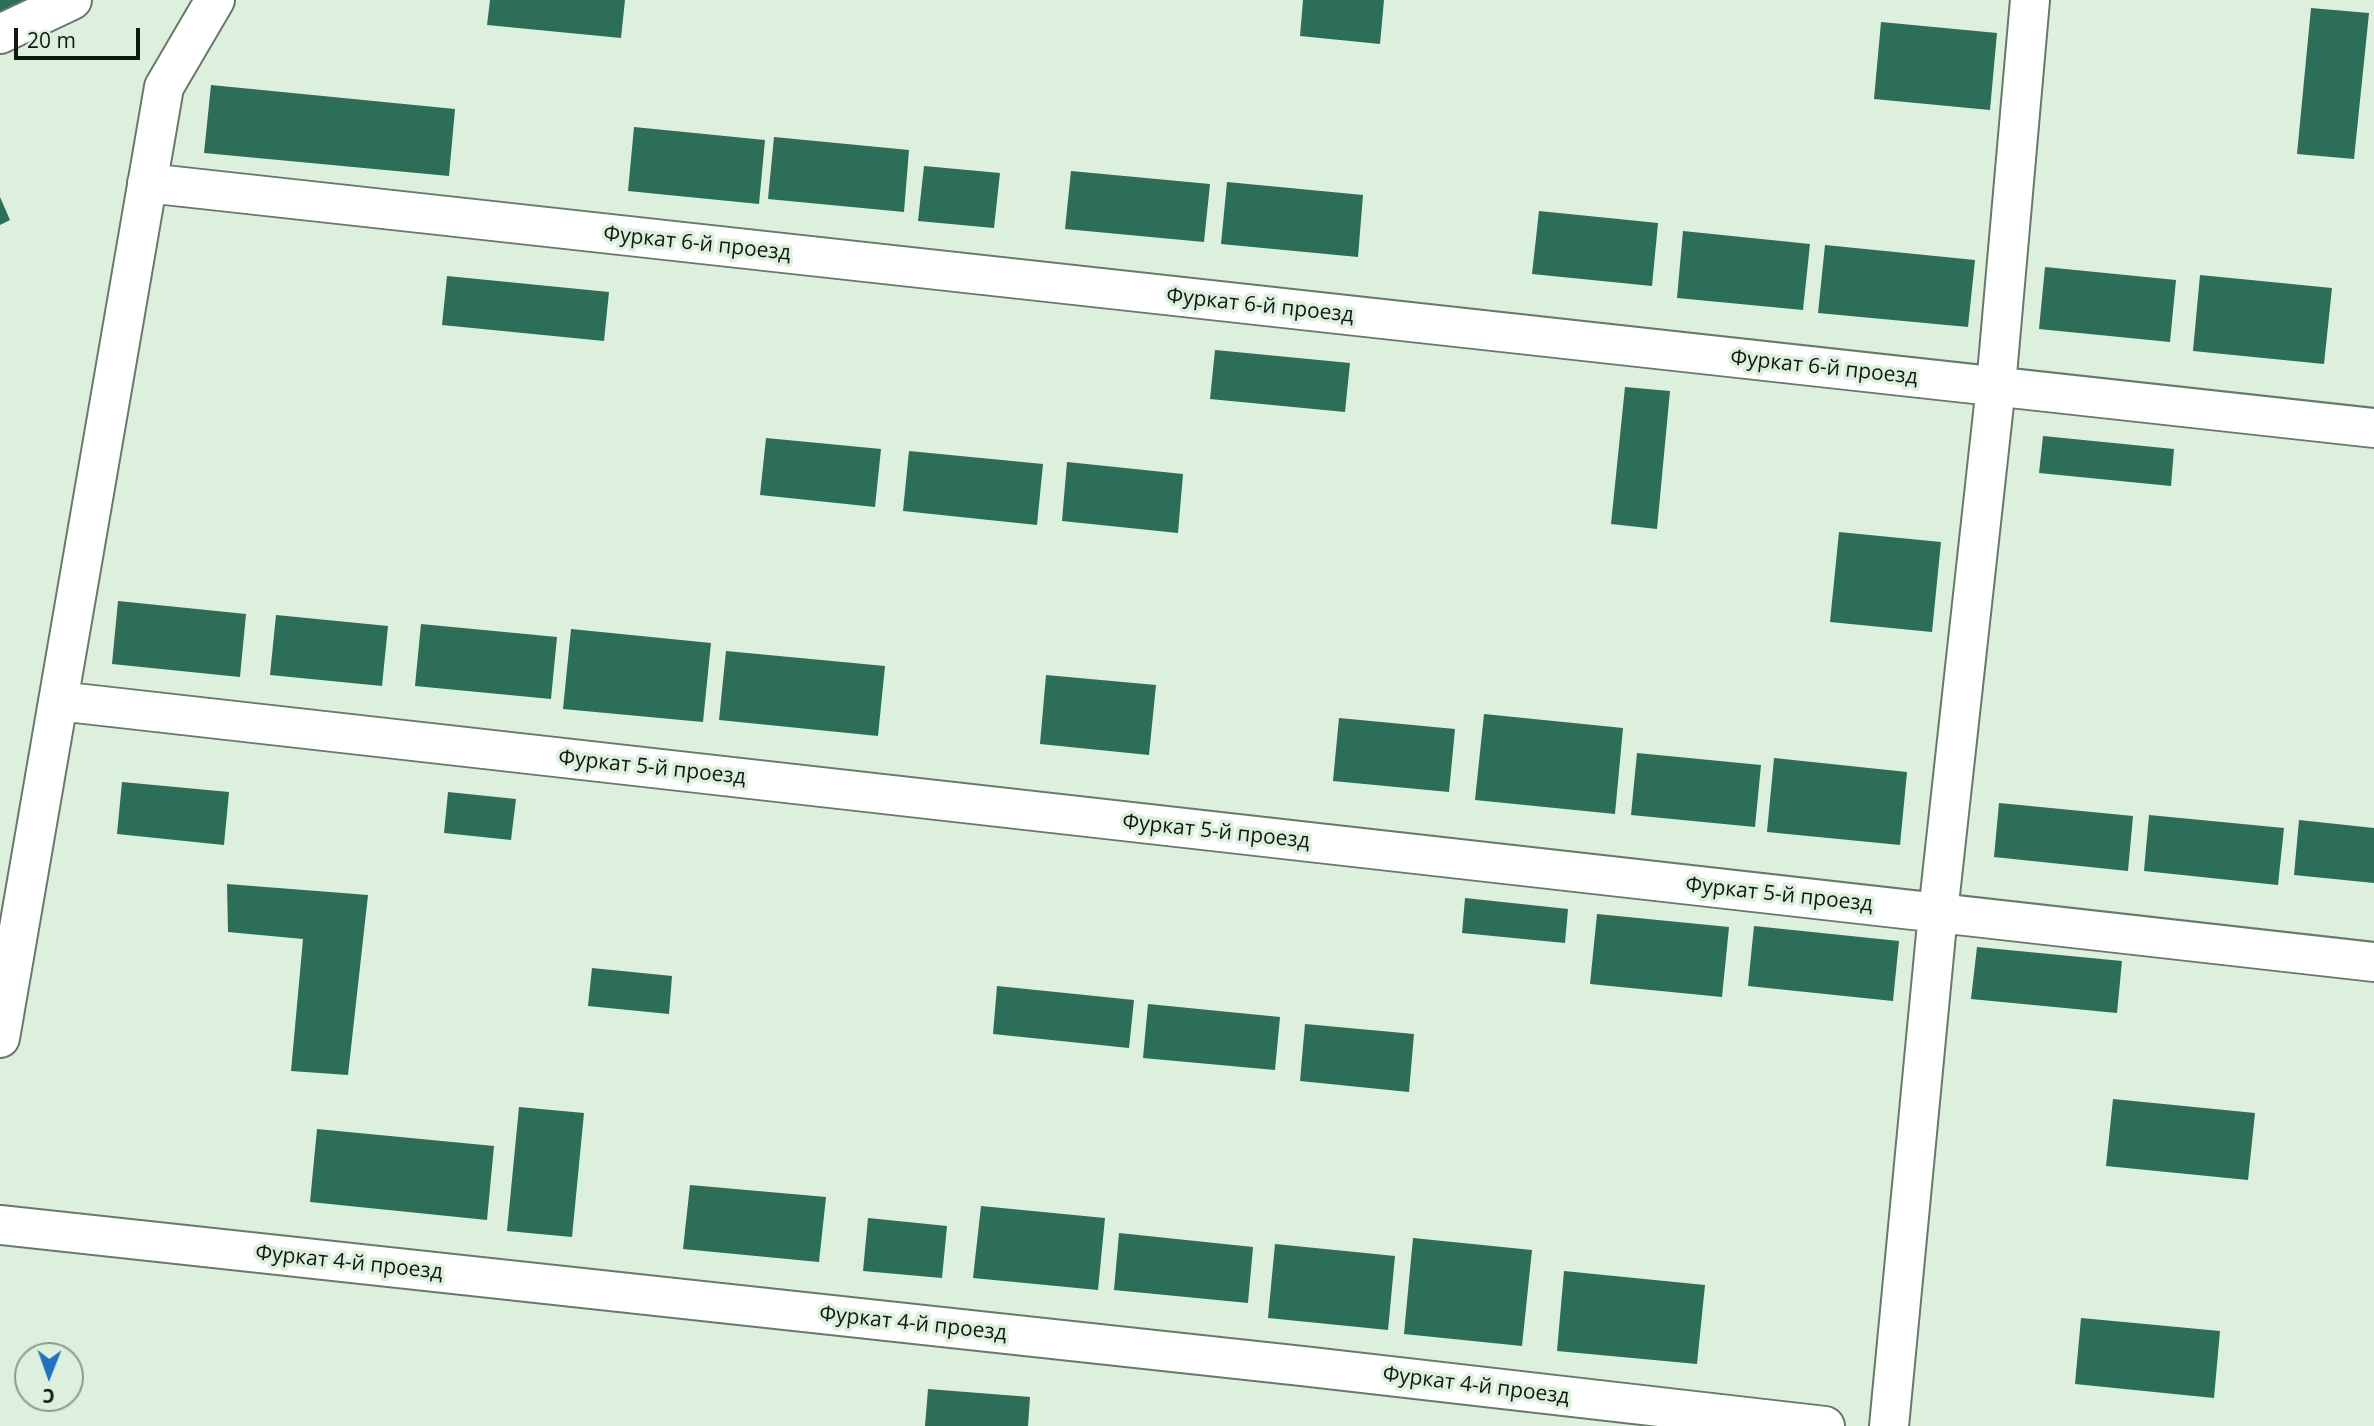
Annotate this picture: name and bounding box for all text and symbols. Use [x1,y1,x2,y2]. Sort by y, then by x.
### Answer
scale bar [18,14,144,58]
text: 20 m [27,26,76,54]
street label: Фуркат 6-й проезд [602,222,792,266]
street label: Фуркат 6-й проезд [1165,284,1355,328]
street label: Фуркат 6-й проезд [1729,346,1919,390]
street label: Фуркат 5-й проезд [557,746,747,790]
street label: Фуркат 5-й проезд [1121,810,1311,854]
street label: Фуркат 5-й проезд [1684,873,1874,917]
street label: Фуркат 4-й проезд [254,1241,444,1285]
street label: Фуркат 4-й проезд [818,1302,1008,1346]
north arrow [14,1342,84,1412]
street label: Фуркат 4-й проезд [1381,1362,1571,1410]
text: С [42,1383,55,1409]

